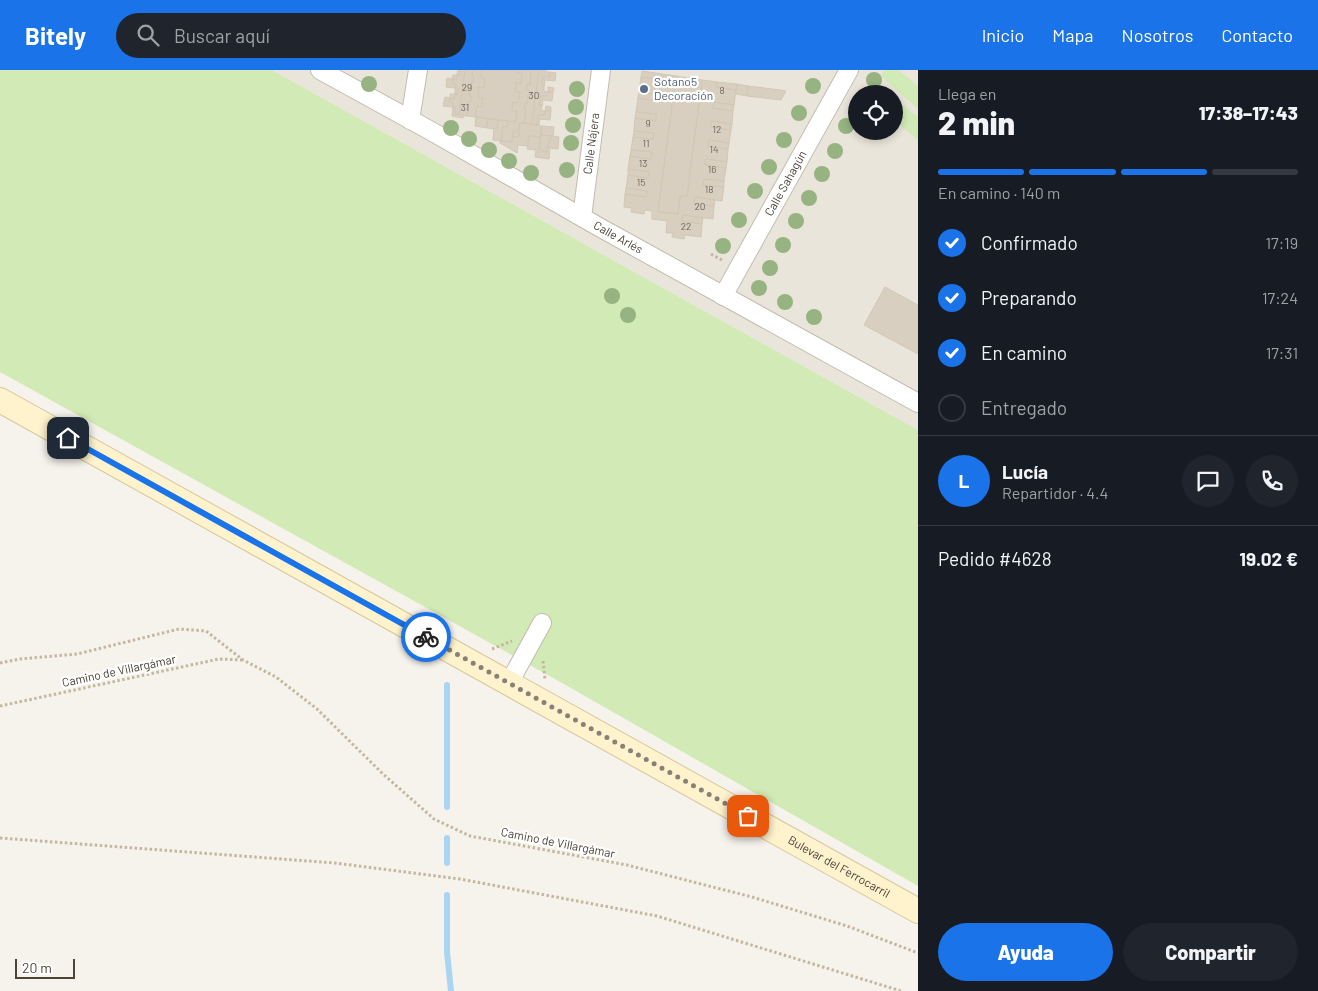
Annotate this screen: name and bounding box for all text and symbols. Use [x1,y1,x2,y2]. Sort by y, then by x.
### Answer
search box [116,13,466,58]
text: Bitely [25,21,86,50]
icon: search [134,21,162,49]
text: Buscar aquí [174,24,270,47]
text: Inicio [982,24,1024,46]
text: Mapa [1052,24,1094,46]
text: Nosotros [1122,24,1193,46]
text: Contacto [1221,24,1293,46]
place label: Sotano5 Decoración [654,74,713,102]
house number: 29 [462,81,472,93]
marker: Sotano5 Decoración [638,83,650,95]
house number: 8 [719,84,725,96]
text: Llega en [938,84,996,103]
map controls [848,85,903,140]
button: locate [848,85,903,140]
house number: 30 [529,89,539,101]
house number: 31 [461,101,469,113]
text: 17:38–17:43 [1199,101,1298,124]
text: 2 min [938,103,1015,141]
street label: Calle Nájera [580,112,601,175]
house number: 9 [645,117,651,129]
house number: 12 [713,123,721,135]
house number: 11 [642,137,650,149]
house number: 14 [709,143,719,155]
street label: Calle Sahagún [761,148,809,218]
house number: 13 [639,157,647,169]
house number: 16 [708,163,716,175]
house number: 15 [637,176,645,188]
house number: 18 [705,183,713,195]
text: En camino · 140 m [938,183,1060,202]
house number: 20 [694,200,706,212]
street label: Calle Arlés [591,217,646,256]
house number: 22 [681,220,691,232]
icon: check [938,229,966,257]
text: Confirmado [981,231,1078,254]
text: 17:19 [1265,233,1298,252]
icon: check [938,284,966,312]
text: Preparando [981,286,1077,309]
text: 17:24 [1262,288,1298,307]
icon: check [938,339,966,367]
text: En camino [981,341,1067,364]
text: 17:31 [1266,343,1298,362]
text: Entregado [981,396,1067,419]
pin [47,417,89,459]
icon: home [54,424,82,452]
button: chat [1182,455,1234,507]
button: phone [1246,455,1298,507]
text: Lucía [1002,460,1048,483]
text: L [959,469,969,492]
text: Repartidor · 4.4 [1002,483,1108,502]
text: Pedido #4628 [938,547,1052,570]
text: 19.02 € [1239,547,1298,570]
courier [401,612,451,662]
icon: bike [412,623,440,651]
street label: Camino de Villargámar [61,651,178,689]
pin [727,795,769,837]
icon: bag [734,802,762,830]
street label: Camino de Villargámar [500,824,617,860]
street label: Bulevar del Ferrocarril [786,832,893,900]
button: Ayuda [938,923,1113,981]
button: Compartir [1123,923,1298,981]
scale bar [15,956,75,979]
text: 20 m [22,959,52,976]

